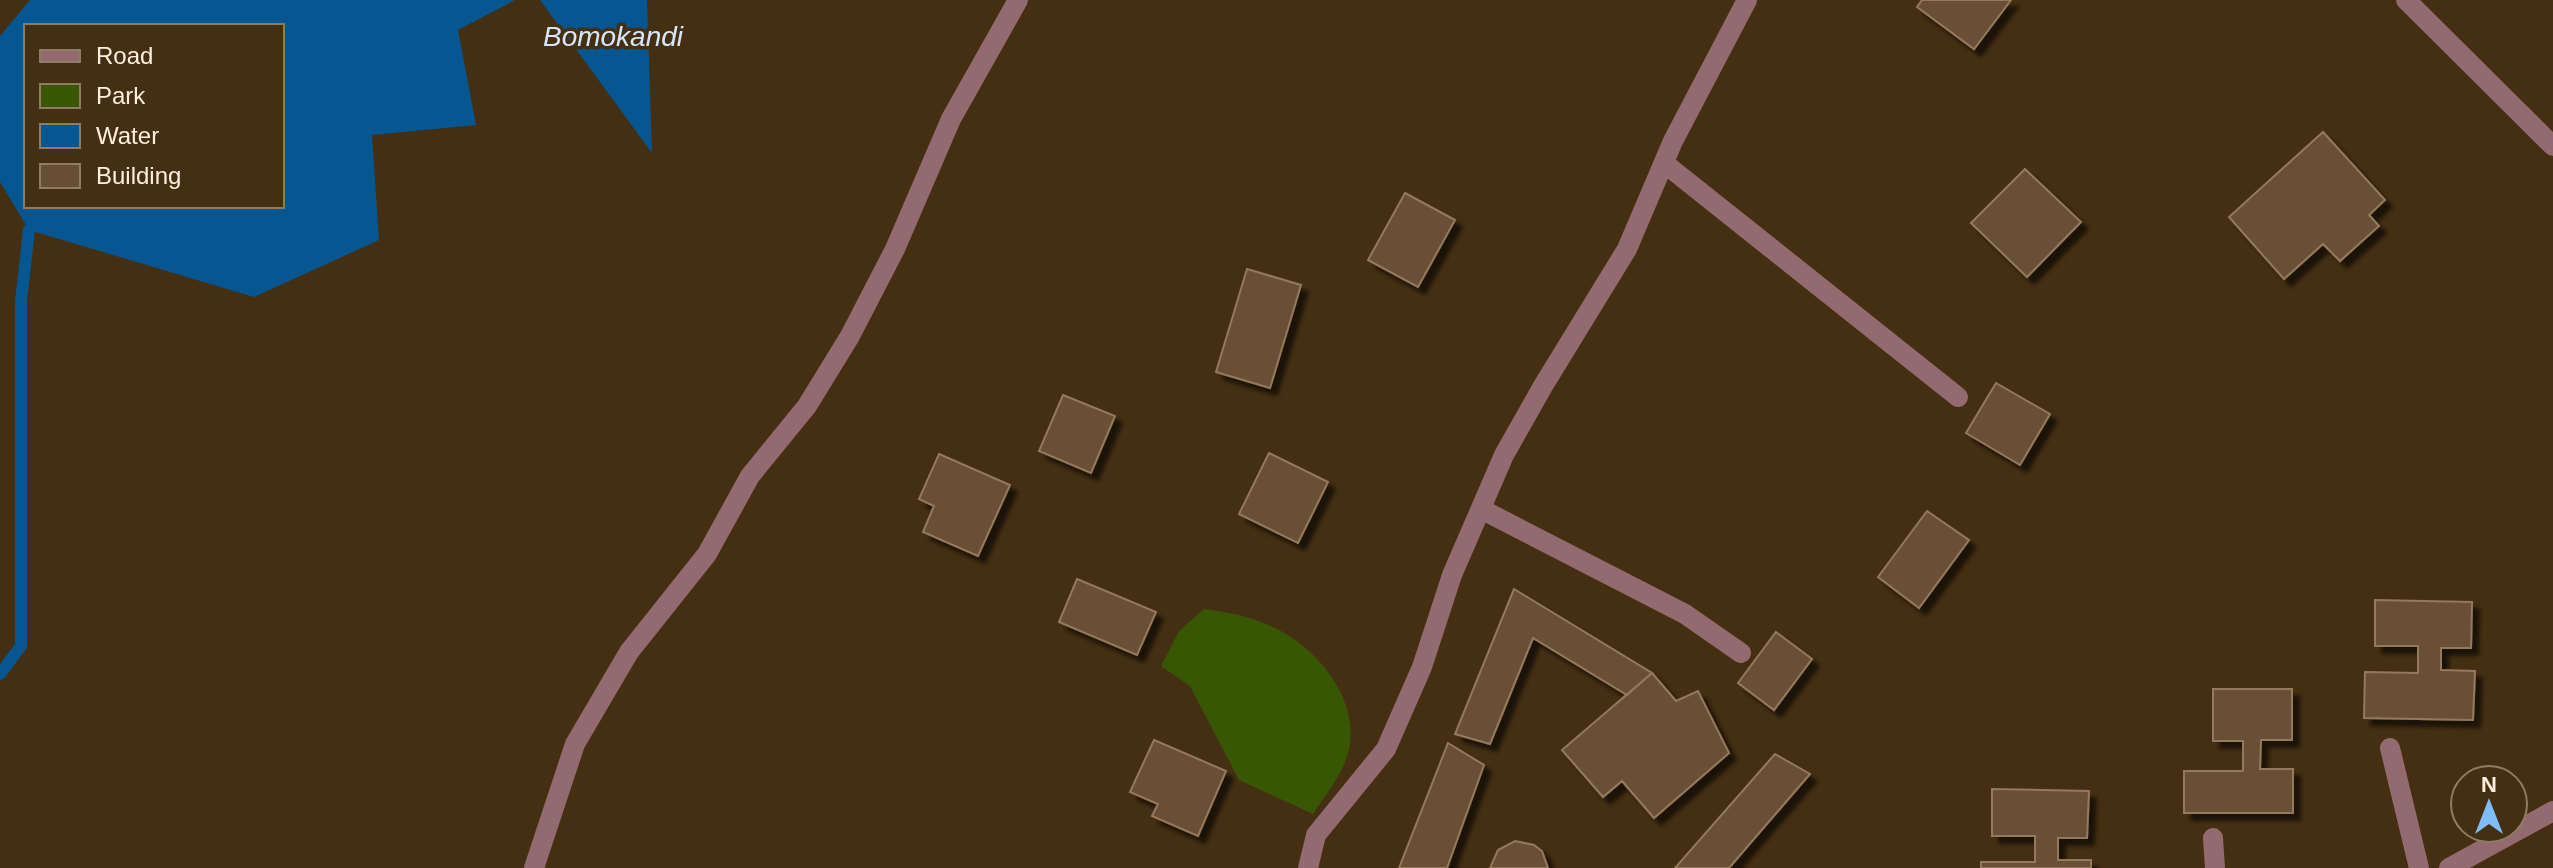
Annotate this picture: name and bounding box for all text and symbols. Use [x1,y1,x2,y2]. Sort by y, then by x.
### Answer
water label: Bomokandi [543,21,684,52]
legend [24,24,284,208]
text: Road [96,42,153,69]
text: Park [96,82,146,109]
text: Water [96,122,159,149]
text: Building [96,162,181,189]
north arrow [2449,764,2529,844]
text: N [2481,772,2497,797]

